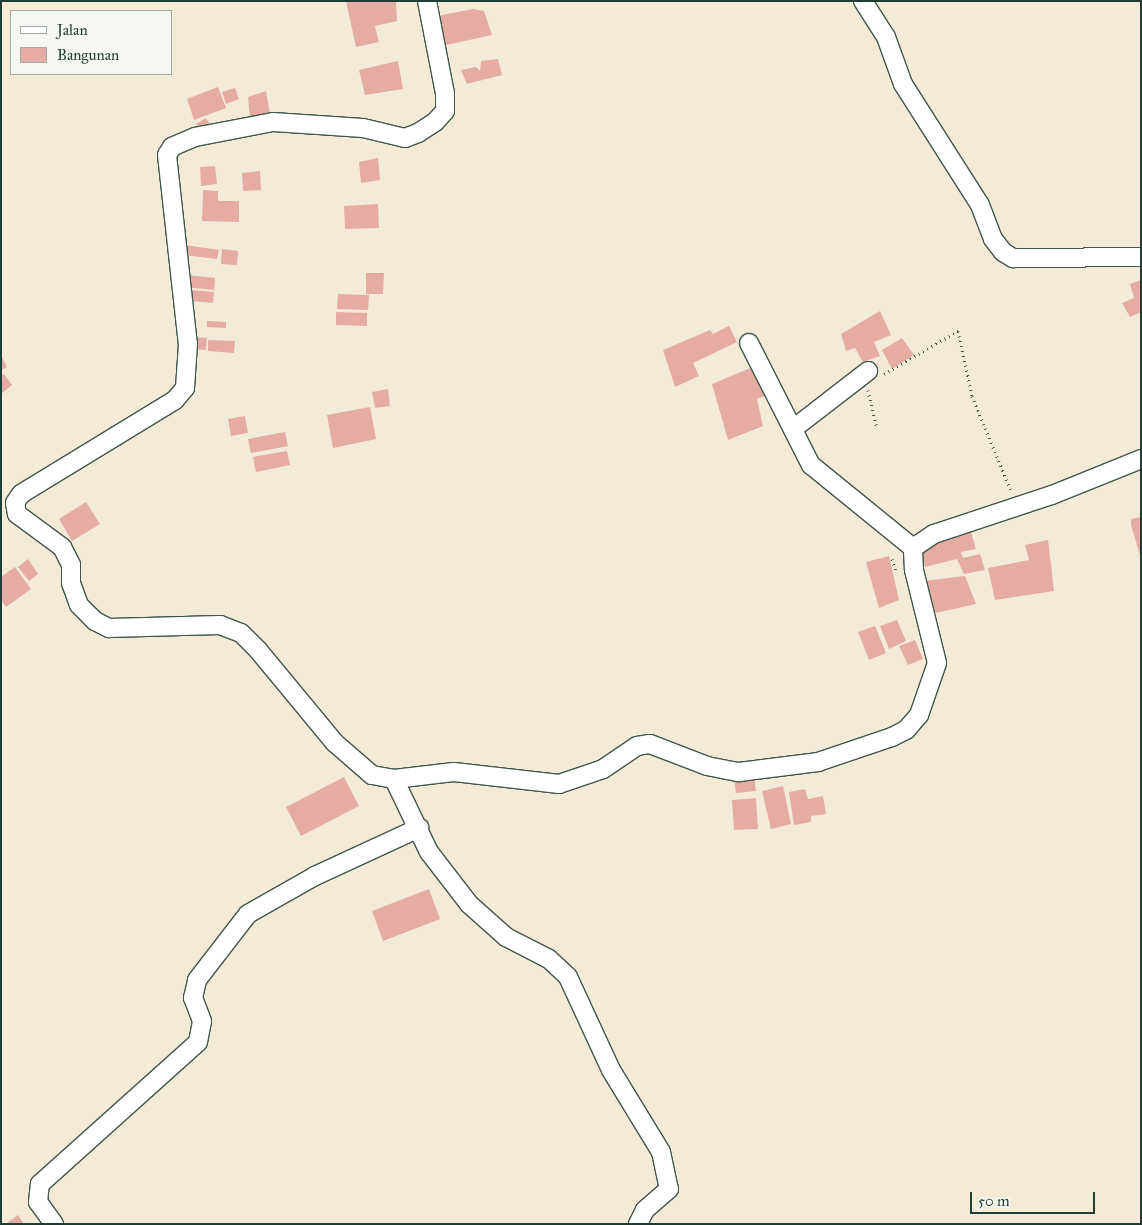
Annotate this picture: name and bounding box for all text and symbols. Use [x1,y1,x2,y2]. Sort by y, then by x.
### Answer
legend [10,10,172,75]
text: Jalan [57,21,88,39]
text: Bangunan [57,46,119,64]
scale bar [972,1182,1097,1214]
text: 50 m [978,1192,1010,1210]

